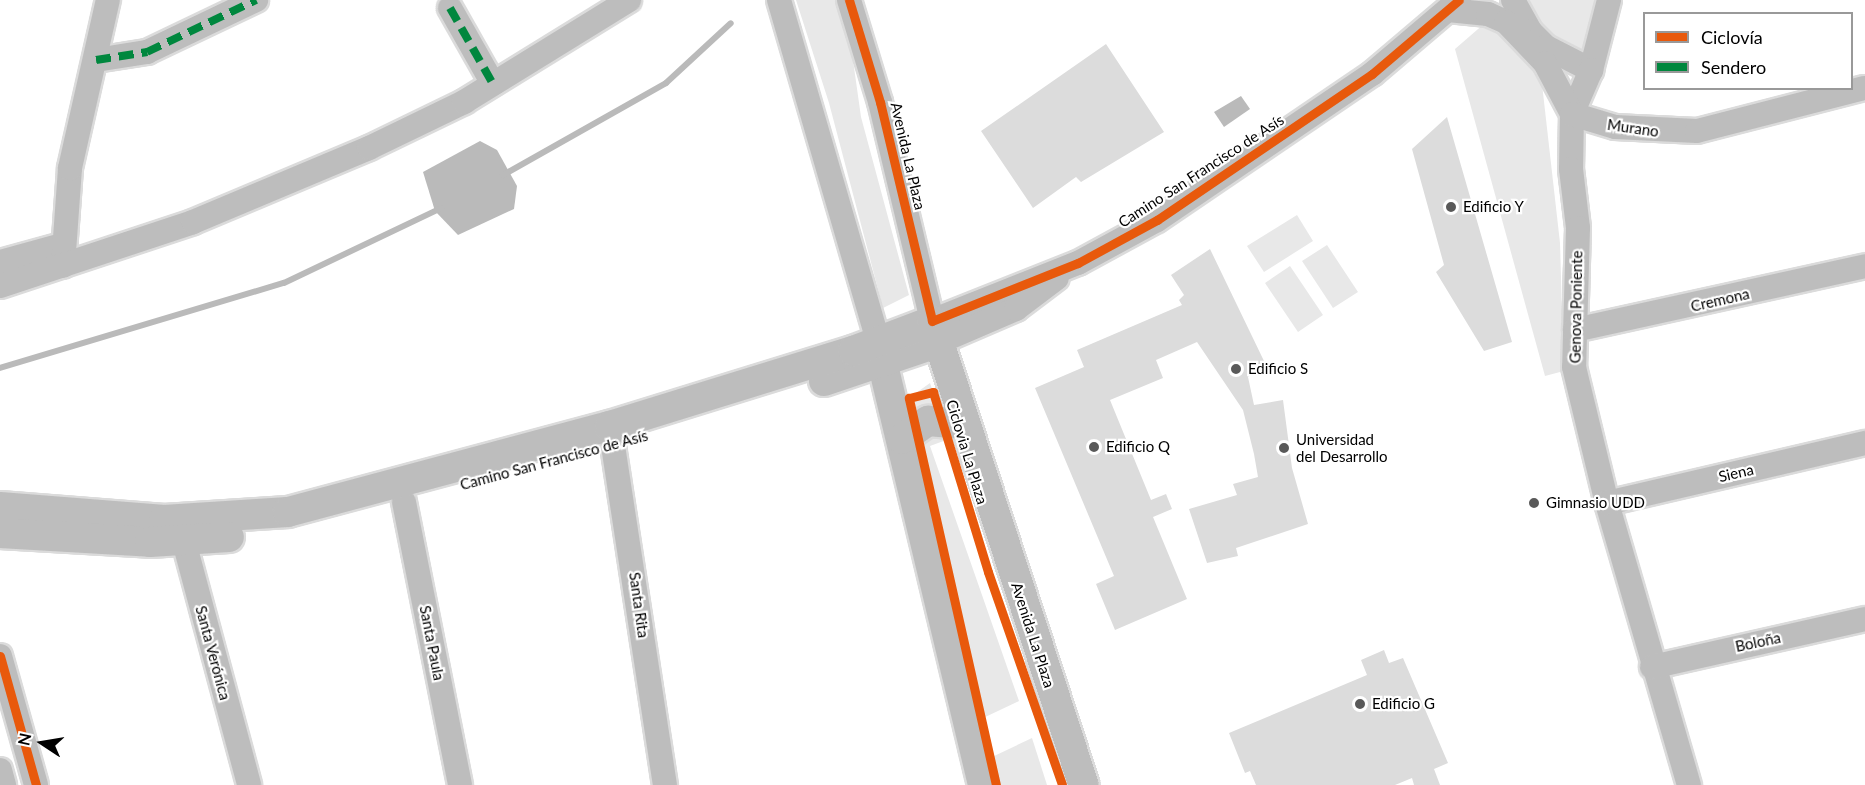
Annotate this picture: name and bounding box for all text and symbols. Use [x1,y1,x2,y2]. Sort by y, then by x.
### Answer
legend [1643,12,1853,90]
text: Ciclovía [1701,26,1763,48]
text: Sendero [1701,56,1766,78]
street label: Avenida La Plaza [887,100,929,212]
street label: Camino San Francisco de Asís [1115,111,1287,231]
street label: Murano [1606,115,1660,141]
place label: Edificio Y [1463,198,1524,216]
marker: Edificio Y [1444,200,1458,214]
street label: Genova Poniente [1566,250,1586,364]
street label: Cremona [1689,285,1751,315]
place label: Edificio S [1248,360,1308,378]
marker: Edificio S [1229,362,1243,376]
street label: Ciclovia La Plaza [943,398,991,506]
street label: Camino San Francisco de Asís [458,426,650,494]
place label: Universidad del Desarrollo [1296,430,1388,465]
place label: Edificio Q [1106,438,1170,456]
marker: Edificio Q [1087,440,1101,454]
marker: Universidad del Desarrollo [1277,441,1291,455]
street label: Siena [1717,460,1755,486]
place label: Gimnasio UDD [1546,494,1645,512]
marker: Gimnasio UDD [1527,496,1541,510]
street label: Santa Rita [625,571,653,639]
street label: Avenida La Plaza [1007,580,1059,690]
street label: Santa Verónica [192,604,234,702]
street label: Santa Paula [416,604,448,682]
street label: Boloña [1734,628,1782,656]
place label: Edificio G [1372,695,1435,713]
marker: Edificio G [1353,697,1367,711]
north arrow [12,713,72,773]
text: N [13,731,34,747]

